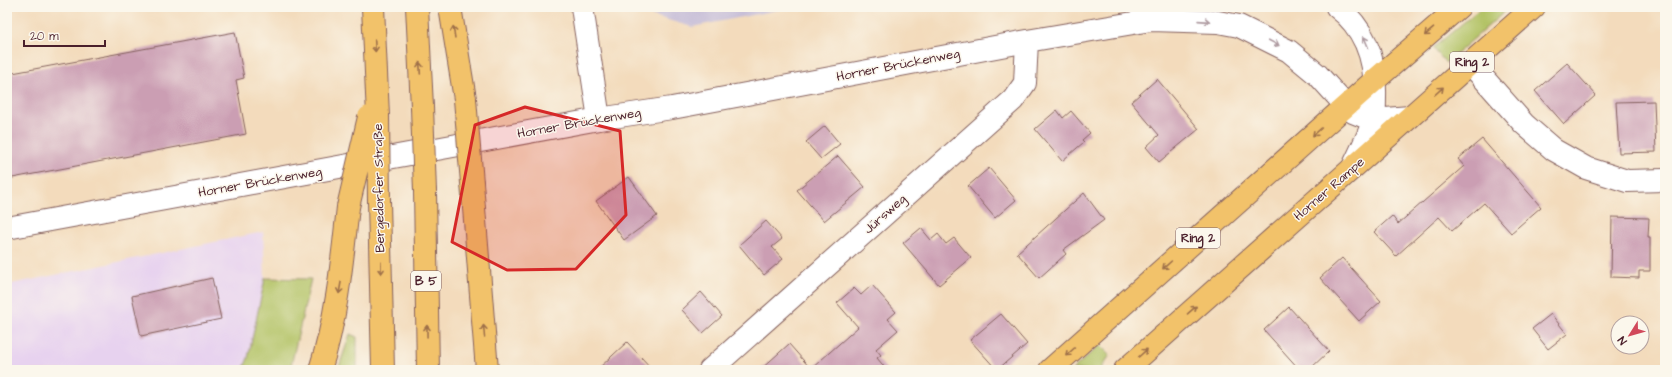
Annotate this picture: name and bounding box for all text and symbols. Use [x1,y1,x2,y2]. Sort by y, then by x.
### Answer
one-way arrow [1197,17,1210,24]
scale bar [24,22,105,48]
one-way arrow [450,26,458,39]
text: 20 m [30,28,59,45]
one-way arrow [1424,28,1435,37]
one-way arrow [1361,37,1369,49]
one-way arrow [371,39,378,52]
one-way arrow [1268,40,1280,47]
street label: Horner Brückenweg [835,44,962,87]
road number: Ring 2 [1450,52,1494,72]
one-way arrow [416,62,424,75]
one-way arrow [1433,86,1444,95]
street label: Horner Brückenweg [516,103,643,144]
street label: Bergedorfer Straße [369,123,390,253]
one-way arrow [1311,128,1322,137]
street label: Horner Rampe [1290,153,1368,225]
street label: Horner Brückenweg [197,162,324,203]
street label: Jürsweg [860,190,911,239]
road number: Ring 2 [1176,228,1220,248]
one-way arrow [377,261,385,274]
one-way arrow [1162,261,1172,270]
road number: B 5 [411,271,441,291]
one-way arrow [335,281,343,294]
one-way arrow [1186,305,1197,314]
north arrow [1610,315,1650,355]
one-way arrow [423,325,431,338]
one-way arrow [481,325,488,338]
text: N [1614,333,1630,348]
one-way arrow [1065,347,1075,357]
one-way arrow [1138,348,1149,357]

